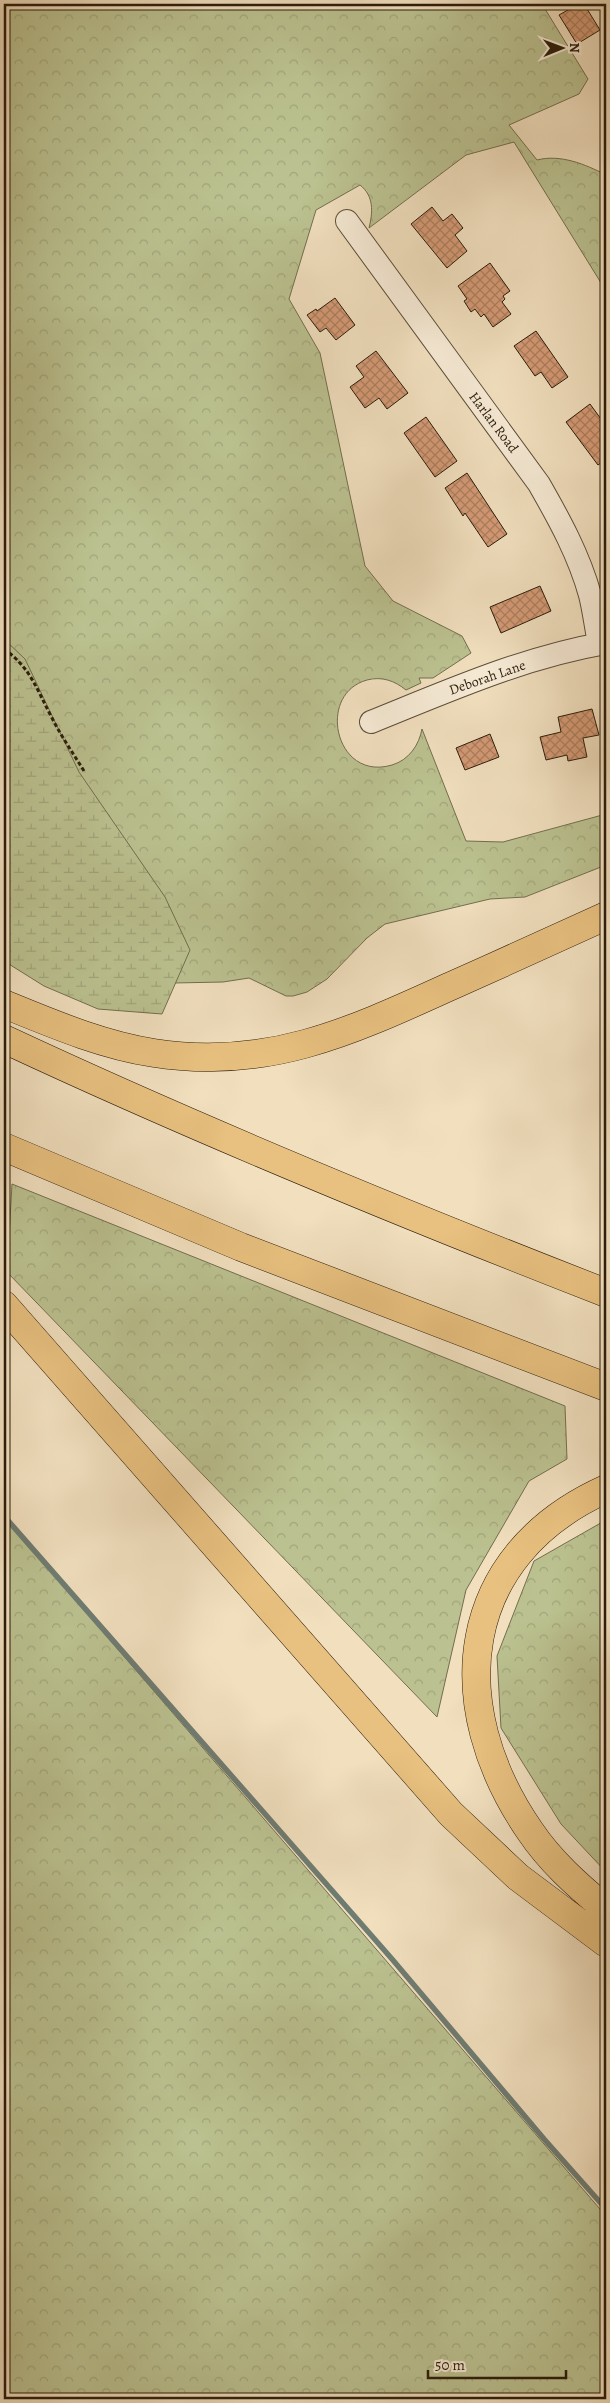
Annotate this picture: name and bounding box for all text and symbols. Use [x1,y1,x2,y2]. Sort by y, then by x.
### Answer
north arrow [538,22,588,72]
text: N [565,43,584,53]
street label: Harlan Road [464,388,523,457]
street label: Deborah Lane [446,656,528,699]
scale bar [428,2348,565,2380]
text: 50 m [435,2355,465,2375]

